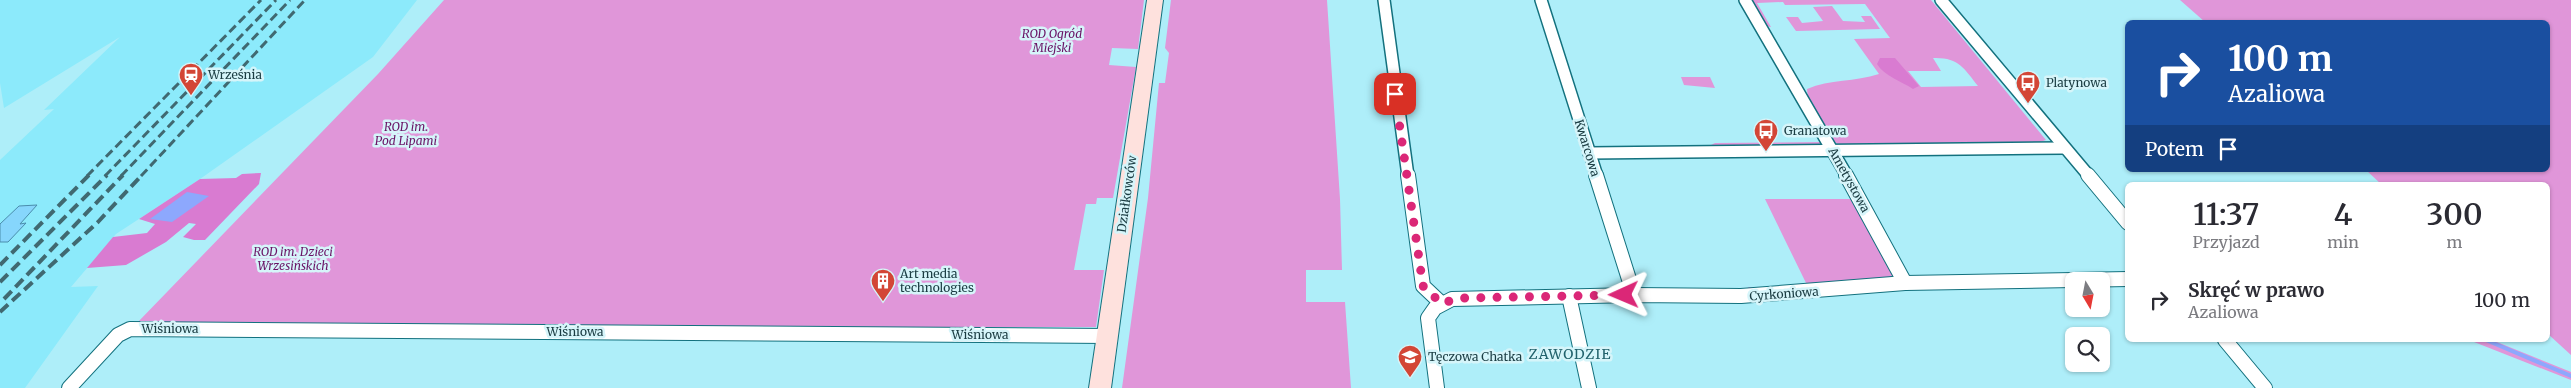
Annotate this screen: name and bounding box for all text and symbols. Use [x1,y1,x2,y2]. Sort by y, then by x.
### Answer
park label: ROD Ogród Miejski [1022,26,1082,55]
text: 100 m [2228,37,2333,81]
icon: right [2145,40,2210,105]
station icon: Września [178,62,204,96]
place label: Września [207,67,262,82]
bus stop icon: Platynowa [2015,70,2041,104]
pin [1374,73,1416,115]
place label: Platynowa [2046,75,2107,90]
icon: arrive [1381,80,1409,108]
text: Azaliowa [2228,80,2325,108]
street label: Kwarcowa [1572,117,1603,179]
bus stop icon: Granatowa [1753,118,1779,152]
park label: ROD im. Pod Lipami [375,119,438,148]
place label: Granatowa [1784,123,1847,138]
icon: arrive [2214,135,2242,163]
text: Potem [2145,137,2204,161]
street label: Ametystowa [1825,144,1874,215]
street label: Działkowców [1114,154,1139,233]
text: 11:37 [2193,195,2259,233]
text: 4 [2334,195,2352,233]
text: 300 [2426,195,2483,233]
text: Przyjazd [2192,232,2260,252]
text: min [2327,232,2359,252]
text: m [2447,232,2462,252]
park label: ROD im. Dzieci Wrzesińskich [253,244,333,273]
place label: Art media technologies [899,266,974,295]
building icon: Art media technologies [870,268,896,302]
position arrow [1597,268,1649,320]
north arrow [2065,272,2110,318]
map controls [2065,272,2110,372]
text: Skręć w prawo [2188,278,2324,302]
street label: Cyrkoniowa [1749,284,1820,303]
icon: right [2145,286,2173,314]
text: 100 m [2474,288,2530,312]
text: Azaliowa [2188,302,2259,322]
street label: Wiśniowa [141,321,199,336]
street label: Wiśniowa [546,324,604,339]
street label: Wiśniowa [951,327,1009,342]
button: search [2065,327,2110,372]
school or university icon: Tęczowa Chatka [1397,344,1423,378]
district label: ZAWODZIE [1529,345,1611,363]
place label: Tęczowa Chatka [1428,349,1523,364]

